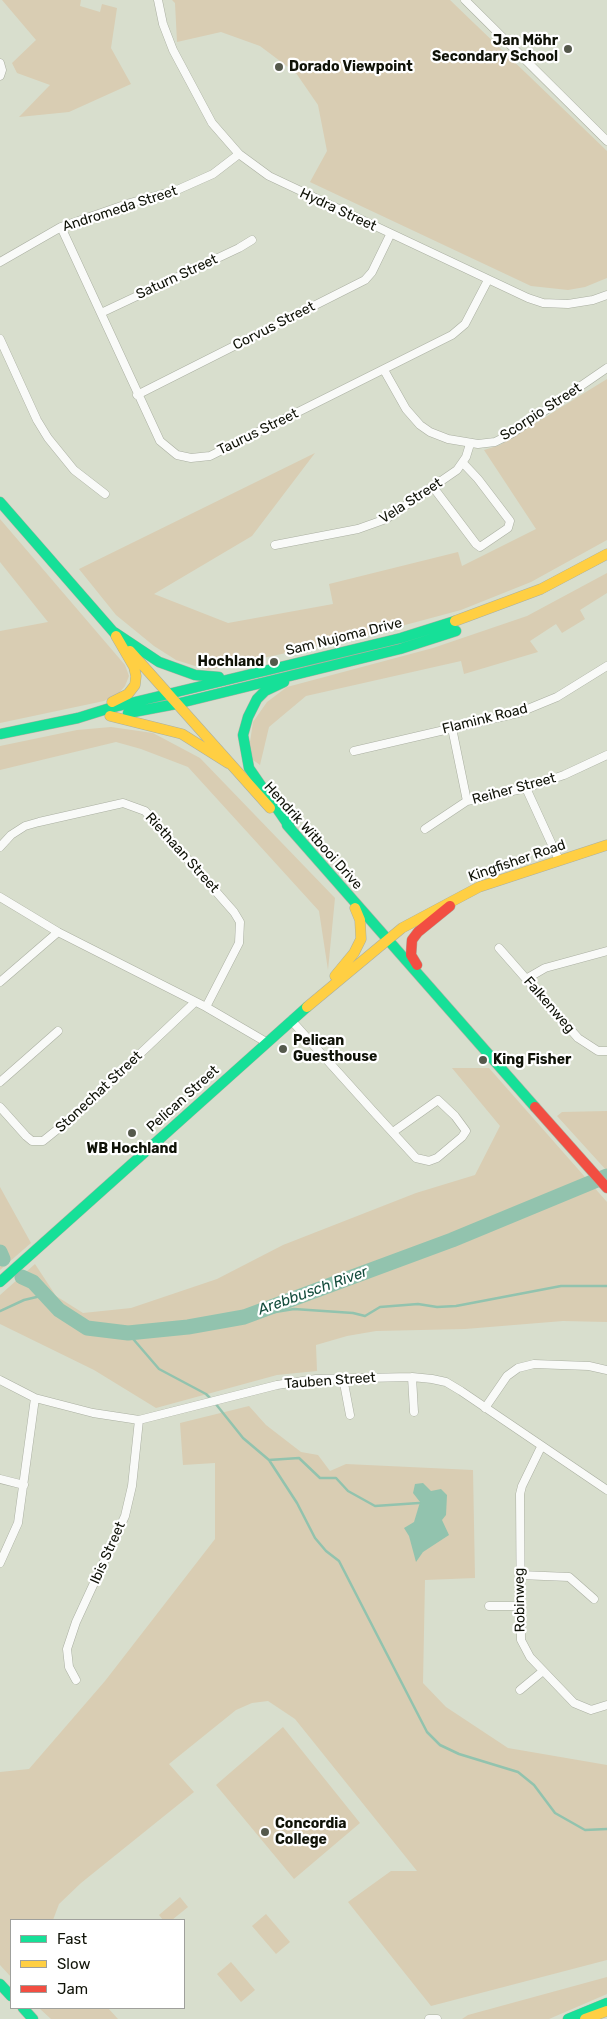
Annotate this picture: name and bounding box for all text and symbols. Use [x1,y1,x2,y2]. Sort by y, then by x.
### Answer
place label: Jan Möhr Secondary School [432,33,558,65]
marker: Jan Möhr Secondary School [562,43,574,55]
place label: Dorado Viewpoint [289,59,413,75]
marker: Dorado Viewpoint [273,61,285,73]
street label: Andromeda Street [61,183,179,235]
street label: Hydra Street [297,185,379,235]
street label: Saturn Street [134,251,220,303]
street label: Corvus Street [230,298,318,354]
street label: Scorpio Street [497,380,585,444]
street label: Taurus Street [215,405,301,459]
street label: Vela Street [377,475,445,527]
street label: Sam Nujoma Drive [284,614,404,660]
place label: Hochland [198,654,264,670]
marker: Hochland [268,656,280,668]
street label: Flamink Road [441,700,529,738]
street label: Reiher Street [470,770,558,808]
street label: Hendrik Witbooi Drive [260,779,366,893]
street label: Riethaan Street [142,809,222,897]
street label: Kingfisher Road [466,836,568,886]
street label: Falkenweg [520,973,578,1037]
place label: Pelican Guesthouse [293,1033,377,1066]
marker: Pelican Guesthouse [277,1043,289,1055]
street label: Stonechat Street [52,1048,146,1136]
place label: King Fisher [493,1052,571,1068]
marker: King Fisher [477,1054,489,1066]
street label: Pelican Street [143,1062,223,1136]
marker: WB Hochland [126,1127,138,1139]
place label: WB Hochland [87,1141,177,1157]
water label: Arebbusch River [256,1263,370,1319]
street label: Tauben Street [284,1369,376,1393]
street label: Ibis Street [87,1519,129,1587]
street label: Robinweg [511,1568,529,1632]
place label: Concordia College [275,1816,347,1848]
marker: Concordia College [259,1826,271,1838]
legend [10,1919,185,2009]
text: Fast [57,1930,87,1948]
text: Slow [57,1955,90,1973]
text: Jam [57,1980,88,1998]

